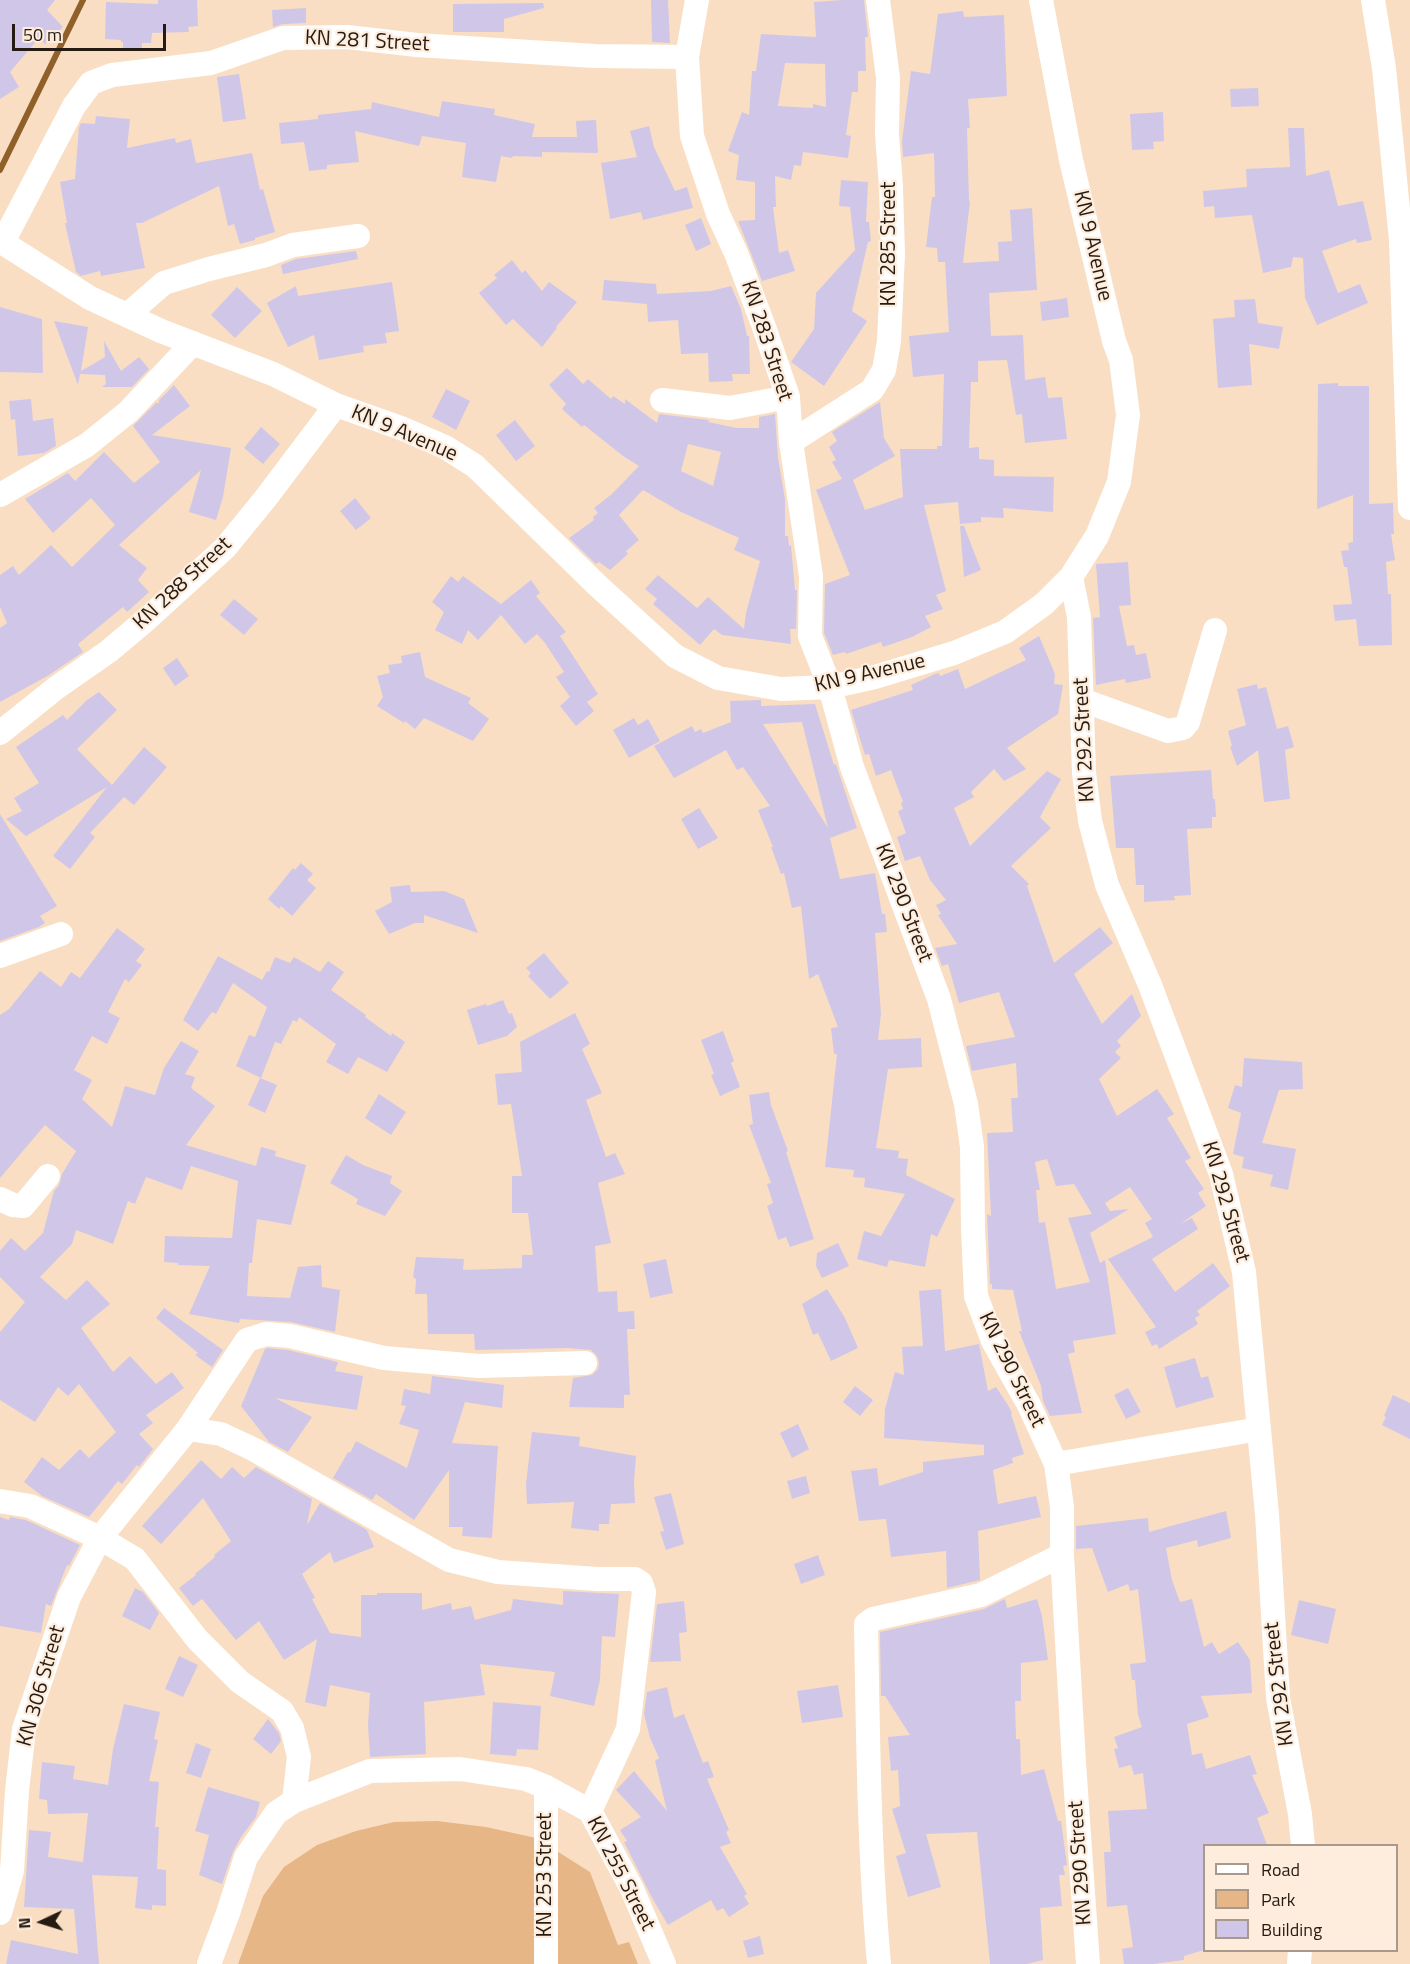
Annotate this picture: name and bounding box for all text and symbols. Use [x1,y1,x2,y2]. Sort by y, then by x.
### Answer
scale bar [15,12,170,50]
text: 50 m [23,21,62,48]
street label: KN 281 Street [304,26,430,58]
street label: KN 285 Street [877,182,903,306]
street label: KN 9 Avenue [1067,188,1117,304]
street label: KN 283 Street [735,278,797,404]
street label: KN 9 Avenue [347,400,461,468]
street label: KN 288 Street [129,532,237,636]
street label: KN 9 Avenue [812,649,928,699]
street label: KN 292 Street [1069,677,1101,803]
street label: KN 290 Street [869,840,937,966]
street label: KN 292 Street [1196,1139,1254,1265]
street label: KN 290 Street [972,1308,1050,1432]
street label: KN 292 Street [1260,1621,1300,1747]
street label: KN 306 Street [13,1623,71,1749]
street label: KN 290 Street [1064,1800,1098,1926]
street label: KN 253 Street [533,1813,559,1937]
street label: KN 255 Street [580,1813,660,1935]
legend [1203,1844,1398,1952]
text: Road [1261,1856,1300,1883]
text: Park [1261,1886,1295,1913]
north arrow [12,1892,72,1952]
text: Building [1261,1916,1322,1943]
text: N [12,1917,36,1930]

